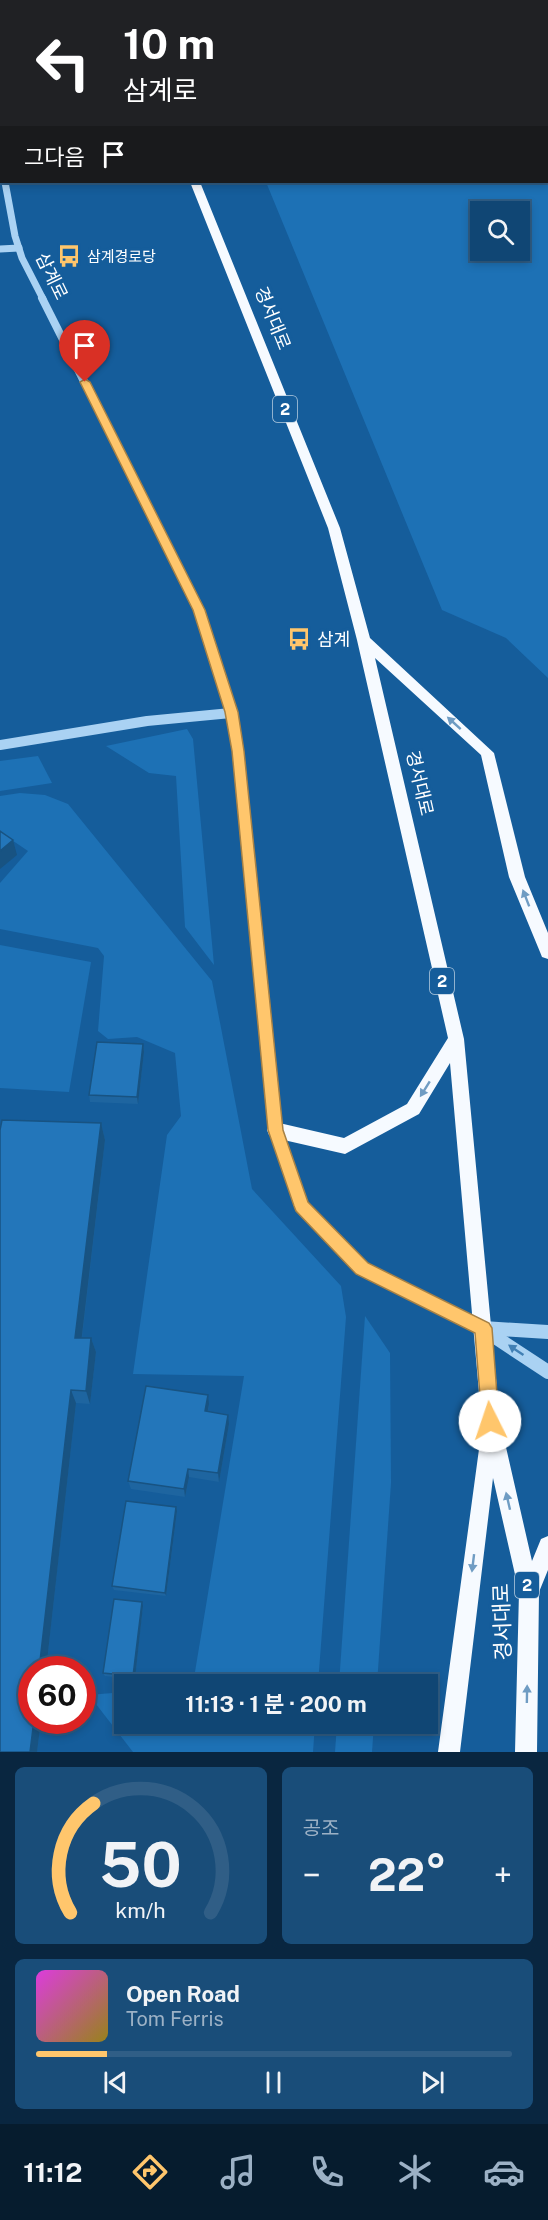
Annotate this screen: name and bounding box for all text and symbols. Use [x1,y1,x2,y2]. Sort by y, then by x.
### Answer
text: 10 m [123,19,215,68]
icon: left [24,24,102,102]
text: 삼계로 [123,74,198,106]
icon: arrive [97,138,130,171]
text: 그다음 [24,144,85,170]
map controls [470,201,530,261]
button: search [470,201,530,261]
bus stop icon: 삼계경로당 [56,243,82,269]
place label: 삼계경로당 [87,248,156,265]
street label: 삼계로 [32,249,72,303]
street label: 경서대로 [251,283,295,353]
pin [59,320,110,382]
icon: arrive [68,329,101,362]
road number: 2 [273,396,297,422]
bus stop icon: 삼계 [286,626,312,652]
place label: 삼계 [317,629,350,650]
one-way arrow [447,716,462,730]
street label: 경서대로 [402,748,438,818]
one-way arrow [520,889,530,907]
road number: 2 [430,968,454,994]
one-way arrow [419,1081,430,1097]
one-way arrow [508,1344,524,1356]
position arrow [458,1389,522,1453]
one-way arrow [503,1491,512,1510]
one-way arrow [468,1553,477,1572]
road number: 2 [515,1572,539,1598]
street label: 경서대로 [488,1583,516,1661]
speed limit sign: 60 [18,1656,96,1734]
one-way arrow [522,1684,531,1703]
text: 11:13 · 1 분 · 200 m [185,1691,367,1717]
text: 공조 [303,1816,339,1840]
text: 50 [100,1828,182,1901]
text: 22° [368,1848,446,1901]
text: − [303,1856,321,1894]
text: + [494,1856,512,1894]
text: km/h [116,1898,166,1923]
text: Open Road [126,1981,240,2007]
text: Tom Ferris [126,2007,224,2031]
icon: previous [99,2066,132,2099]
icon: pause [257,2066,290,2099]
icon: next [416,2066,449,2099]
icon: directions [129,2151,171,2193]
icon: music [217,2151,259,2193]
icon: phone [306,2151,348,2193]
icon: climate [394,2151,436,2193]
icon: car [483,2151,525,2193]
text: 11:12 [23,2156,82,2188]

